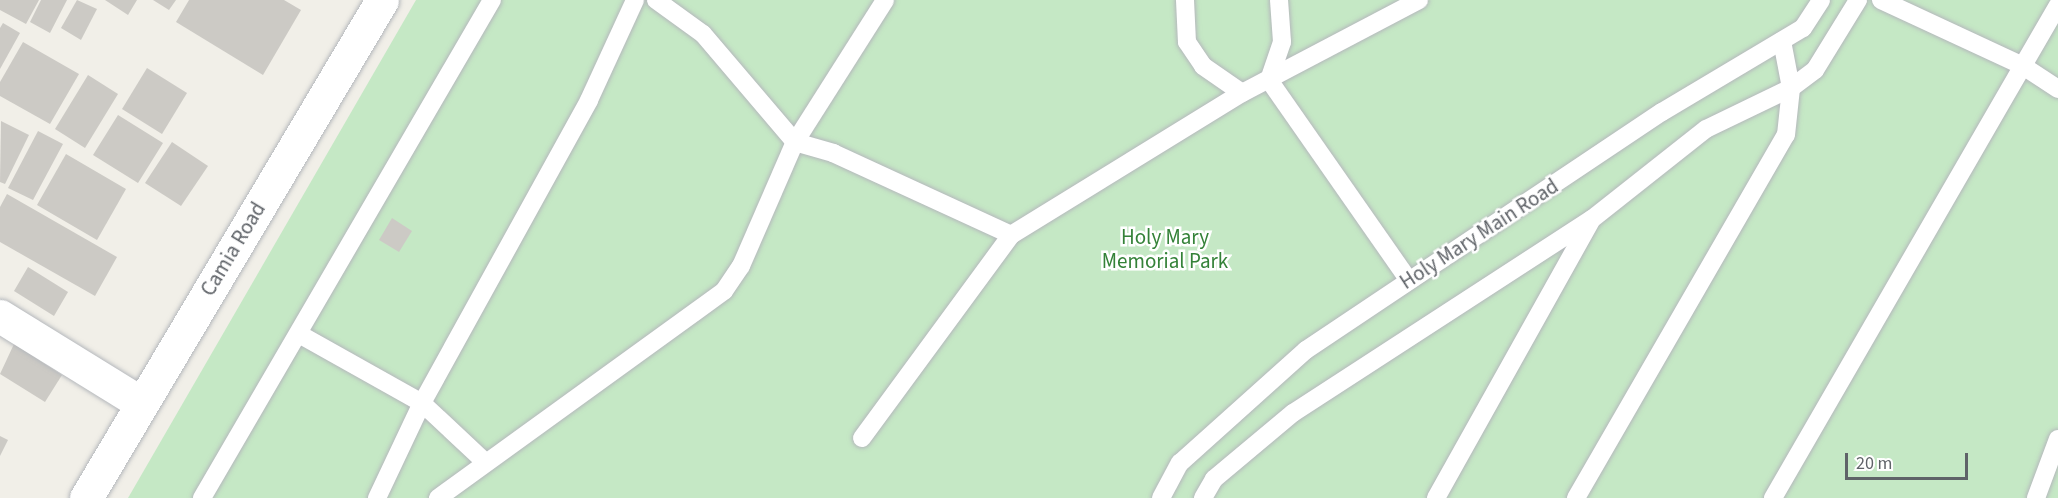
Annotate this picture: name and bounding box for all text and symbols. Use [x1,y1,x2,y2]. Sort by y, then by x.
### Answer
street label: Holy Mary Main Road [1395,173,1563,295]
street label: Camia Road [195,198,271,300]
park label: Holy Mary Memorial Park [1102,224,1228,274]
scale bar [1848,441,1971,479]
text: 20 m [1856,451,1892,476]

